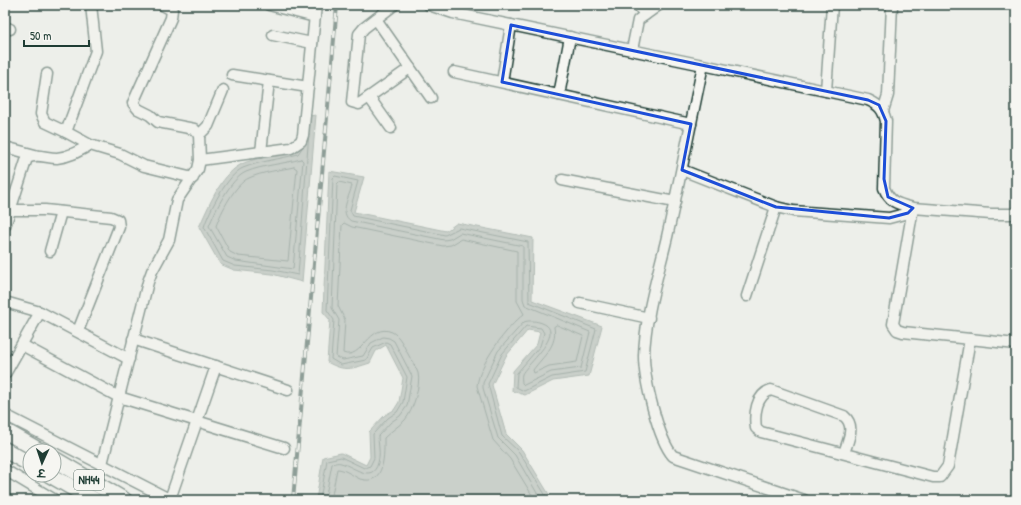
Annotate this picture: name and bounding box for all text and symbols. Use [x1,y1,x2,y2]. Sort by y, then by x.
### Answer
scale bar [24,22,89,48]
text: 50 m [30,27,51,44]
north arrow [22,443,62,483]
text: उ [36,466,47,480]
road number: NH44 [74,470,104,490]

